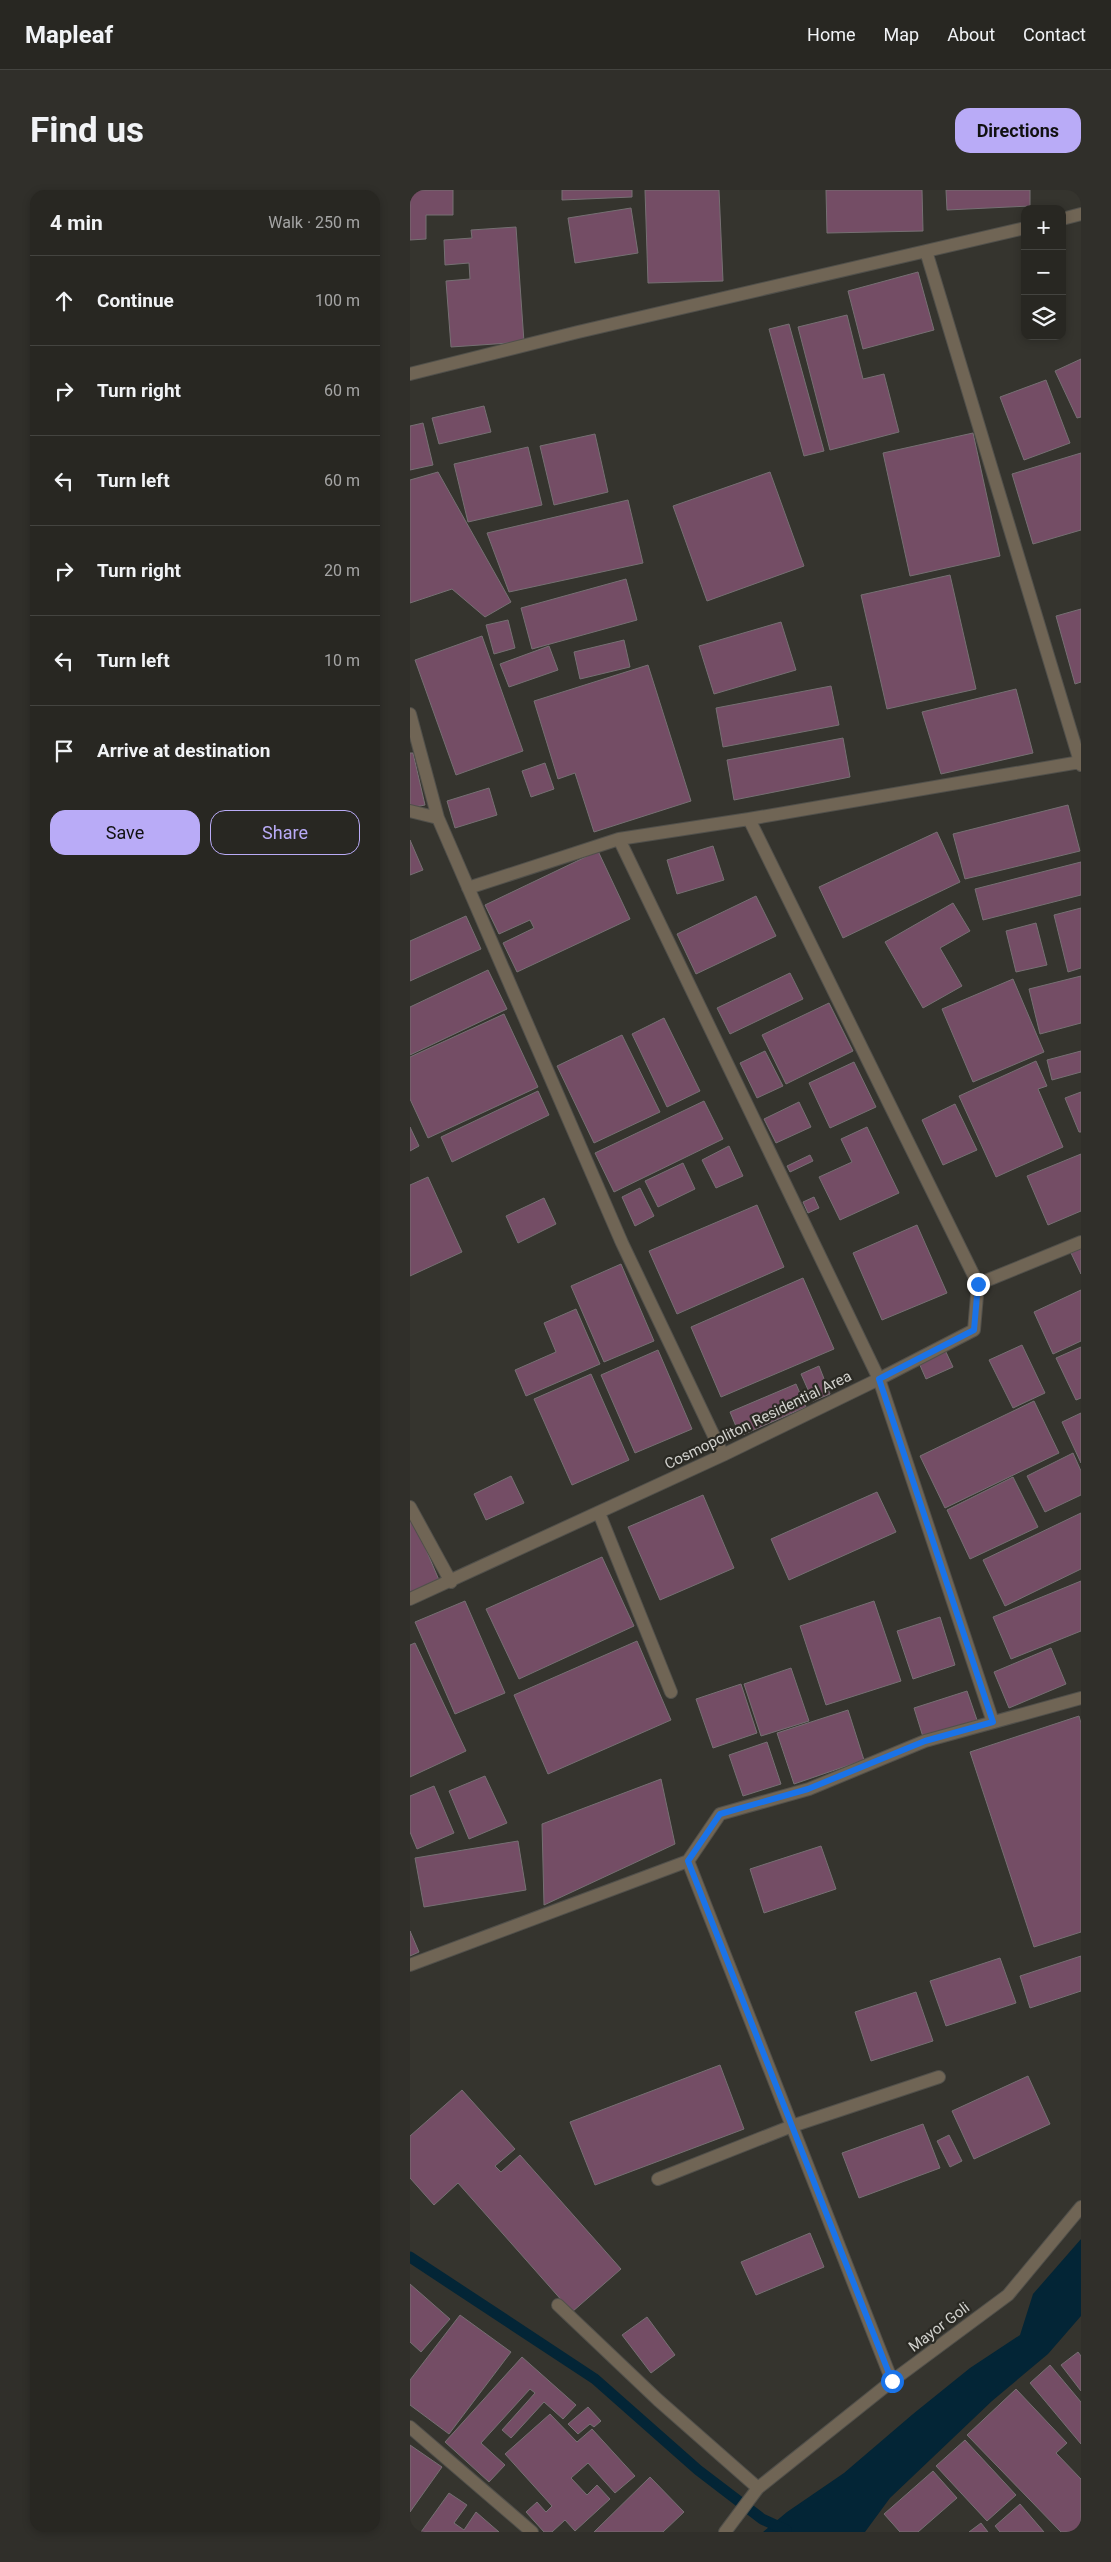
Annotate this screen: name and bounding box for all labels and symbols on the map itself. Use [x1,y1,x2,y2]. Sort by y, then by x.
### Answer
route end [967,1273,990,1296]
street label: Cosmopoliton Residential Area [662,1367,854,1473]
street label: Mayor Goli [905,2298,973,2356]
route start [881,2370,904,2393]

